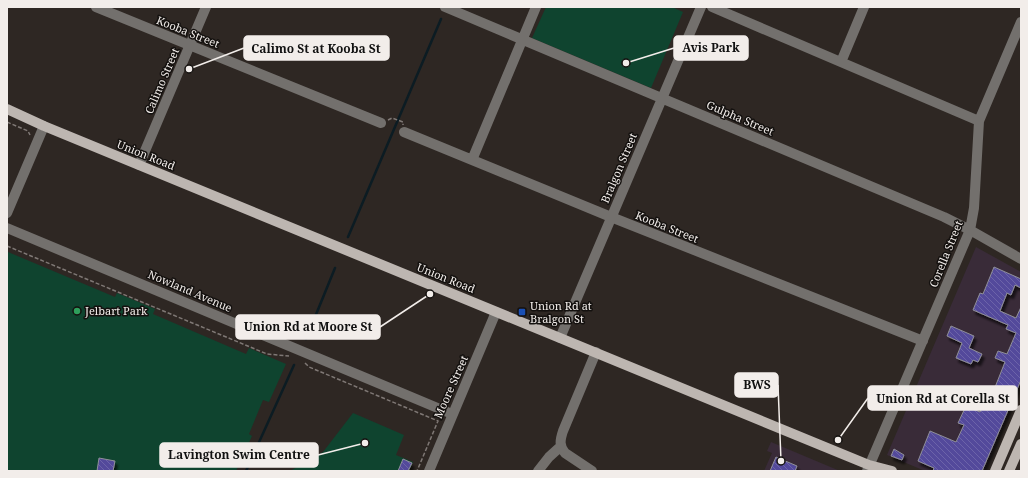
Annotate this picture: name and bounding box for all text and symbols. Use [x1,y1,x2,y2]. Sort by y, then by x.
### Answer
street label: Kooba Street [154,12,222,51]
callout: Calimo St at Kooba St [244,36,389,60]
callout: Avis Park [674,36,748,60]
text: Avis Park [682,39,740,56]
text: Calimo St at Kooba St [251,40,381,57]
street label: Calimo Street [141,45,182,116]
street label: Gulpha Street [704,97,776,139]
street label: Bralgon Street [597,130,640,205]
street label: Union Road [115,136,178,173]
street label: Kooba Street [633,207,701,246]
street label: Corella Street [925,218,966,289]
street label: Union Road [415,259,478,296]
street label: Nowland Avenue [146,266,235,315]
place label: Union Rd at Bralgon St [530,298,592,326]
place label: Jelbart Park [84,303,148,318]
marker: Jelbart Park [72,306,82,316]
marker: Union Rd at Bralgon St [517,307,527,317]
callout: Union Rd at Moore St [236,315,380,339]
text: Union Rd at Moore St [244,318,372,335]
street label: Moore Street [430,353,471,421]
callout: BWS [735,373,778,397]
text: BWS [743,376,771,393]
callout: Union Rd at Corella St [868,386,1017,410]
text: Union Rd at Corella St [876,390,1010,407]
callout: Lavington Swim Centre [160,443,318,467]
text: Lavington Swim Centre [168,446,310,463]

